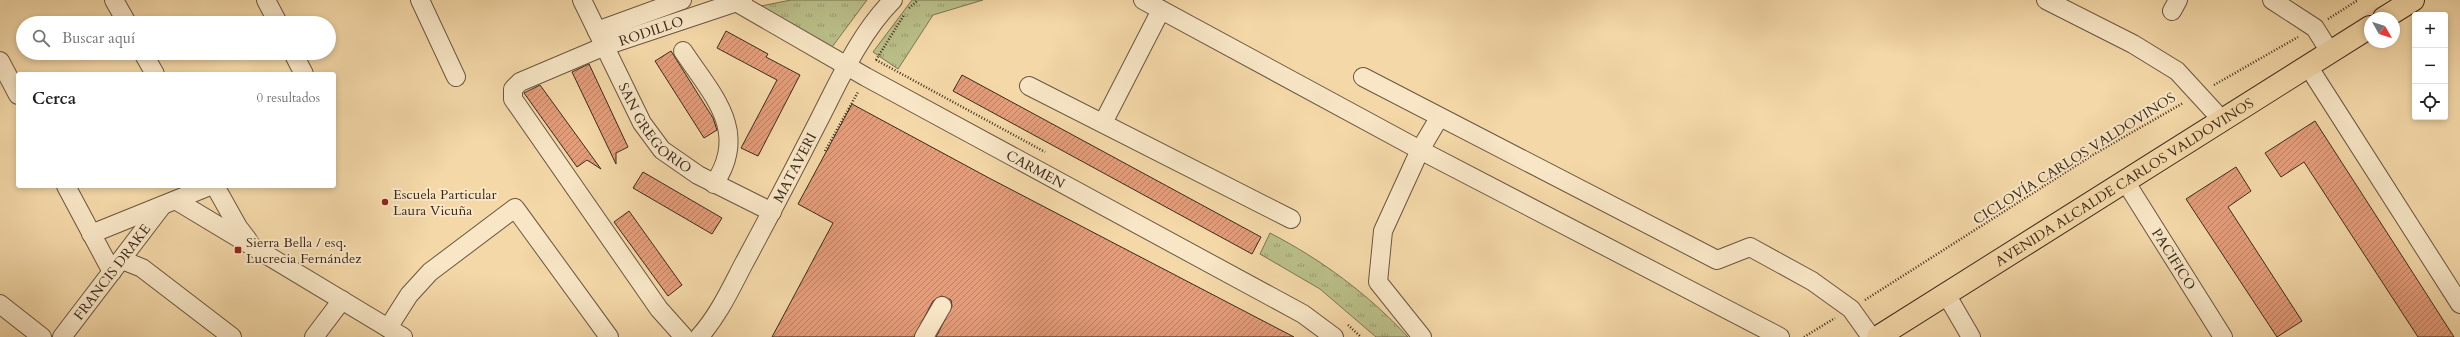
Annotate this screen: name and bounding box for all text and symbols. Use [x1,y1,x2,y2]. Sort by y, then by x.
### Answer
street label: RODILLO [616,12,686,51]
north arrow [2364,12,2400,48]
map controls [2412,12,2448,120]
button: + [2412,12,2448,48]
search box [16,16,336,60]
icon: search [30,27,52,49]
text: Buscar aquí [62,28,135,48]
button: − [2412,48,2448,84]
street label: SAN GREGORIO [614,80,695,178]
button: locate [2412,84,2448,120]
text: Cerca [32,87,76,110]
street label: CICLOVÍA CARLOS VALDOVINOS [1969,88,2179,229]
text: 0 resultados [256,89,320,107]
street label: AVENIDA ALCALDE CARLOS VALDOVINOS [1992,94,2257,271]
street label: MATAVERI [769,129,821,206]
street label: CARMEN [1003,146,1068,193]
place label: Escuela Particular Laura Vicuña [393,185,498,220]
marker: Escuela Particular Laura Vicuña [380,197,390,207]
street label: FRANCIS DRAKE [69,220,155,324]
street label: PACIFICO [2147,225,2200,294]
place label: Sierra Bella / esq. Lucrecia Fernández [246,233,362,268]
marker: Sierra Bella / esq. Lucrecia Fernández [233,245,243,255]

